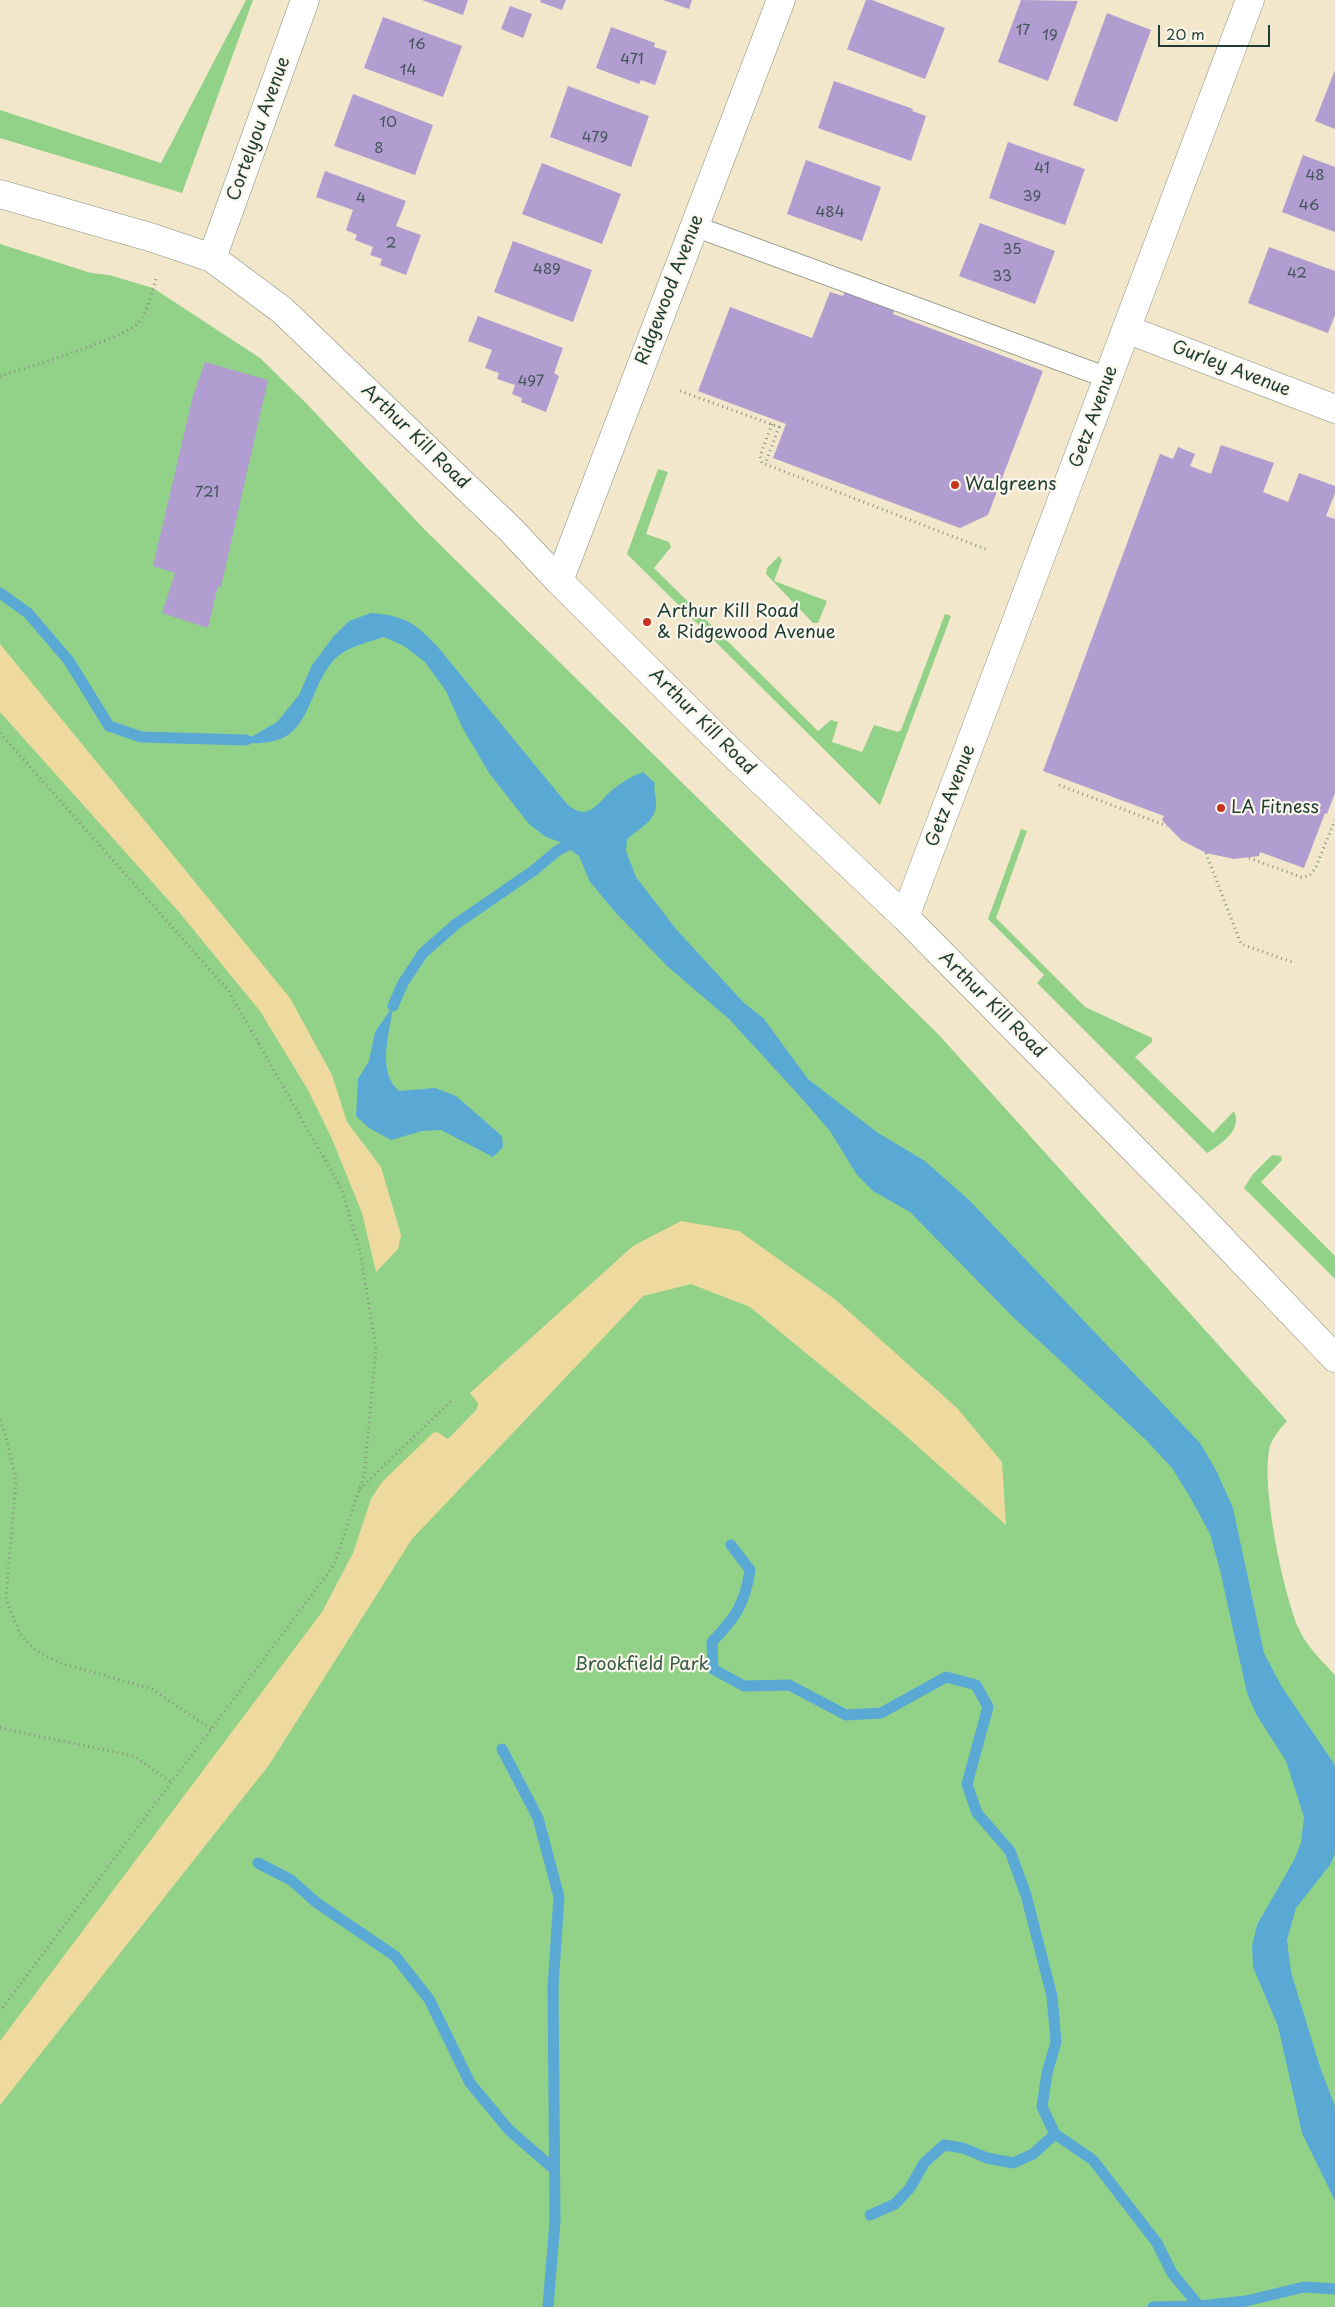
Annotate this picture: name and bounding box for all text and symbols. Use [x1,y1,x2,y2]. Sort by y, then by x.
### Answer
scale bar [1160,15,1272,47]
house number: 17 [1016,22,1030,40]
text: 20 m [1166,22,1205,45]
house number: 19 [1042,27,1058,45]
house number: 16 [408,36,426,54]
house number: 471 [620,51,644,69]
street label: Cortelyou Avenue [223,54,295,204]
house number: 14 [400,62,416,80]
house number: 10 [379,114,397,132]
house number: 479 [582,129,608,147]
house number: 8 [374,140,384,158]
house number: 41 [1034,160,1050,178]
house number: 48 [1305,167,1325,185]
house number: 39 [1023,188,1041,206]
house number: 4 [356,190,366,208]
house number: 46 [1299,197,1319,215]
house number: 484 [815,204,845,222]
street label: Ridgewood Avenue [631,212,709,368]
house number: 2 [386,235,396,253]
house number: 35 [1002,241,1022,259]
house number: 489 [533,261,561,279]
house number: 42 [1287,265,1307,283]
house number: 33 [992,268,1012,286]
street label: Gurley Avenue [1169,336,1293,402]
street label: Getz Avenue [1065,363,1123,471]
house number: 497 [518,373,544,391]
street label: Arthur Kill Road [356,380,474,494]
place label: Walgreens [965,474,1056,496]
marker: Walgreens [949,479,961,491]
house number: 721 [195,484,219,502]
place label: Arthur Kill Road & Ridgewood Avenue [657,601,836,644]
marker: Arthur Kill Road & Ridgewood Avenue [641,616,653,628]
street label: Arthur Kill Road [644,664,760,780]
street label: Getz Avenue [922,742,980,850]
place label: LA Fitness [1231,797,1319,819]
marker: LA Fitness [1215,802,1227,814]
street label: Arthur Kill Road [934,947,1050,1063]
park label: Brookfield Park [575,1654,709,1676]

